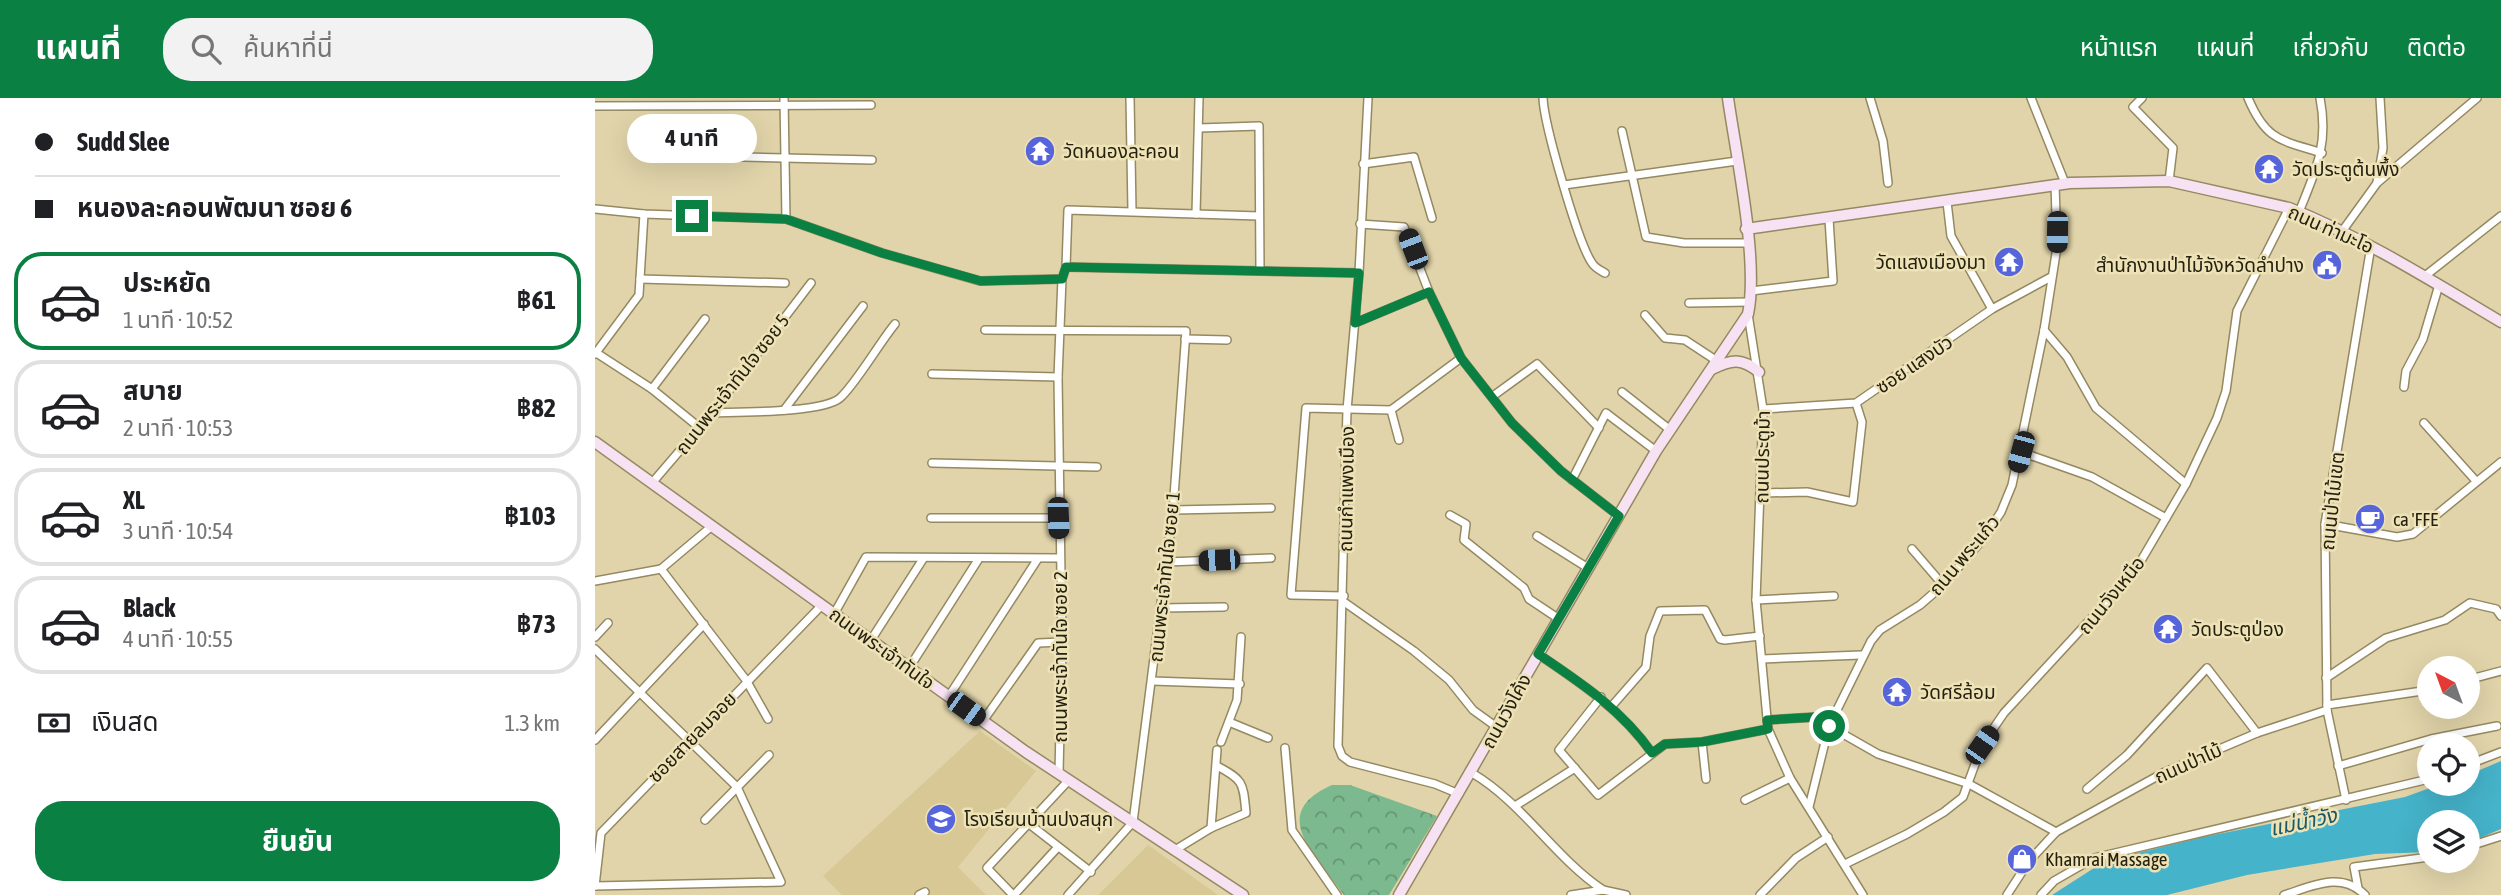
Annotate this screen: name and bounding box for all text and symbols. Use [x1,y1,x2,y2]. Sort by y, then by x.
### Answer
search box [163,18,653,81]
text: แผนที่ [35,28,121,66]
icon: search [187,30,225,68]
text: ค้นหาที่นี่ [243,33,333,63]
text: หน้าแรก [2080,34,2158,61]
text: แผนที่ [2196,34,2254,61]
text: เกี่ยวกับ [2292,34,2369,61]
text: ติดต่อ [2407,34,2466,61]
callout: 4 นาที [627,115,757,164]
text: 4 นาที [665,125,719,151]
text: Sudd Slee [77,127,170,157]
temple icon: วัดหนองละคอน [1023,134,1057,168]
place label: วัดหนองละคอน [1063,140,1179,162]
temple icon: วัดประตูต้นพึ้ง [2252,152,2286,186]
place label: วัดประตูต้นพึ้ง [2292,156,2399,182]
text: หนองละคอนพัฒนา ซอย 6 [77,193,352,223]
route end [676,200,708,232]
street label: ถนน ท่ามะโอ [2285,200,2377,258]
car [2047,211,2068,253]
car [1396,226,1431,272]
temple icon: วัดแสงเมืองมา [1992,245,2026,279]
public building icon: สำนักงานป่าไม้จังหวัดลำปาง [2310,248,2344,282]
place label: วัดแสงเมืองมา [1876,251,1986,273]
place label: สำนักงานป่าไม้จังหวัดลำปาง [2096,254,2304,276]
text: ประหยัด [123,268,211,298]
icon: car [39,270,102,333]
text: ฿61 [516,285,556,315]
text: 1 นาที · 10:52 [123,307,233,333]
street label: ถนนพระเจ้าทันใจ ซอย 5 [670,310,794,458]
street label: ซอย แสงบัว [1871,330,1957,398]
text: สบาย [123,376,183,406]
icon: car [39,378,102,441]
text: ฿82 [516,393,556,423]
street label: ถนนประตูม้า [1750,410,1776,504]
text: 2 นาที · 10:53 [123,415,233,441]
street label: ถนนกำแพงเมือง [1334,426,1358,552]
car [2006,429,2037,475]
street label: ถนนป่าไม้เขต [2316,450,2348,552]
text: XL [123,485,145,515]
icon: car [39,486,102,549]
street label: ถนนพระเจ้าทันใจ ซอย 1 [1144,490,1184,664]
car [1047,497,1070,539]
text: ฿103 [504,501,556,531]
cafe icon: ca 'FFE [2353,502,2387,536]
place label: ca 'FFE [2393,508,2438,530]
street label: ถนน พระแก้ว [1924,510,2004,600]
text: 3 นาที · 10:54 [123,518,233,544]
car [1198,549,1241,571]
street label: ถนนวังเหนือ [2073,552,2149,638]
street label: ถนนพระเจ้าทันใจ ซอย 2 [1049,571,1071,743]
text: Black [123,593,175,623]
icon: car [39,594,102,657]
street label: ถนนพระเจ้าทันใจ [825,602,939,694]
text: ฿73 [516,609,556,639]
temple icon: วัดประตูป่อง [2151,612,2185,646]
place label: วัดประตูป่อง [2191,618,2284,642]
text: 4 นาที · 10:55 [123,626,233,652]
north arrow [2417,656,2480,719]
map controls [2417,656,2480,873]
street label: ถนนวังโค้ง [1477,670,1535,752]
temple icon: วัดศรีล้อม [1880,675,1914,709]
place label: วัดศรีล้อม [1920,681,1996,703]
street label: ซอยสายลมจอย [643,687,741,787]
car [943,688,990,730]
icon: cash [35,704,73,742]
text: เงินสด [91,707,158,737]
text: 1.3 km [504,710,560,736]
route start [1813,710,1845,742]
car [1962,722,2003,768]
button: locate [2417,733,2480,796]
street label: ถนนป่าไม้ [2151,738,2225,788]
water label: แม่น้ำวัง [2267,800,2340,840]
button: ยืนยัน [35,801,560,881]
school or university icon: โรงเรียนบ้านปงสนุก [924,802,958,836]
place label: โรงเรียนบ้านปงสนุก [964,808,1113,831]
button: layers [2417,810,2480,873]
shop icon: Khamrai Massage [2005,842,2039,876]
place label: Khamrai Massage [2045,848,2167,870]

